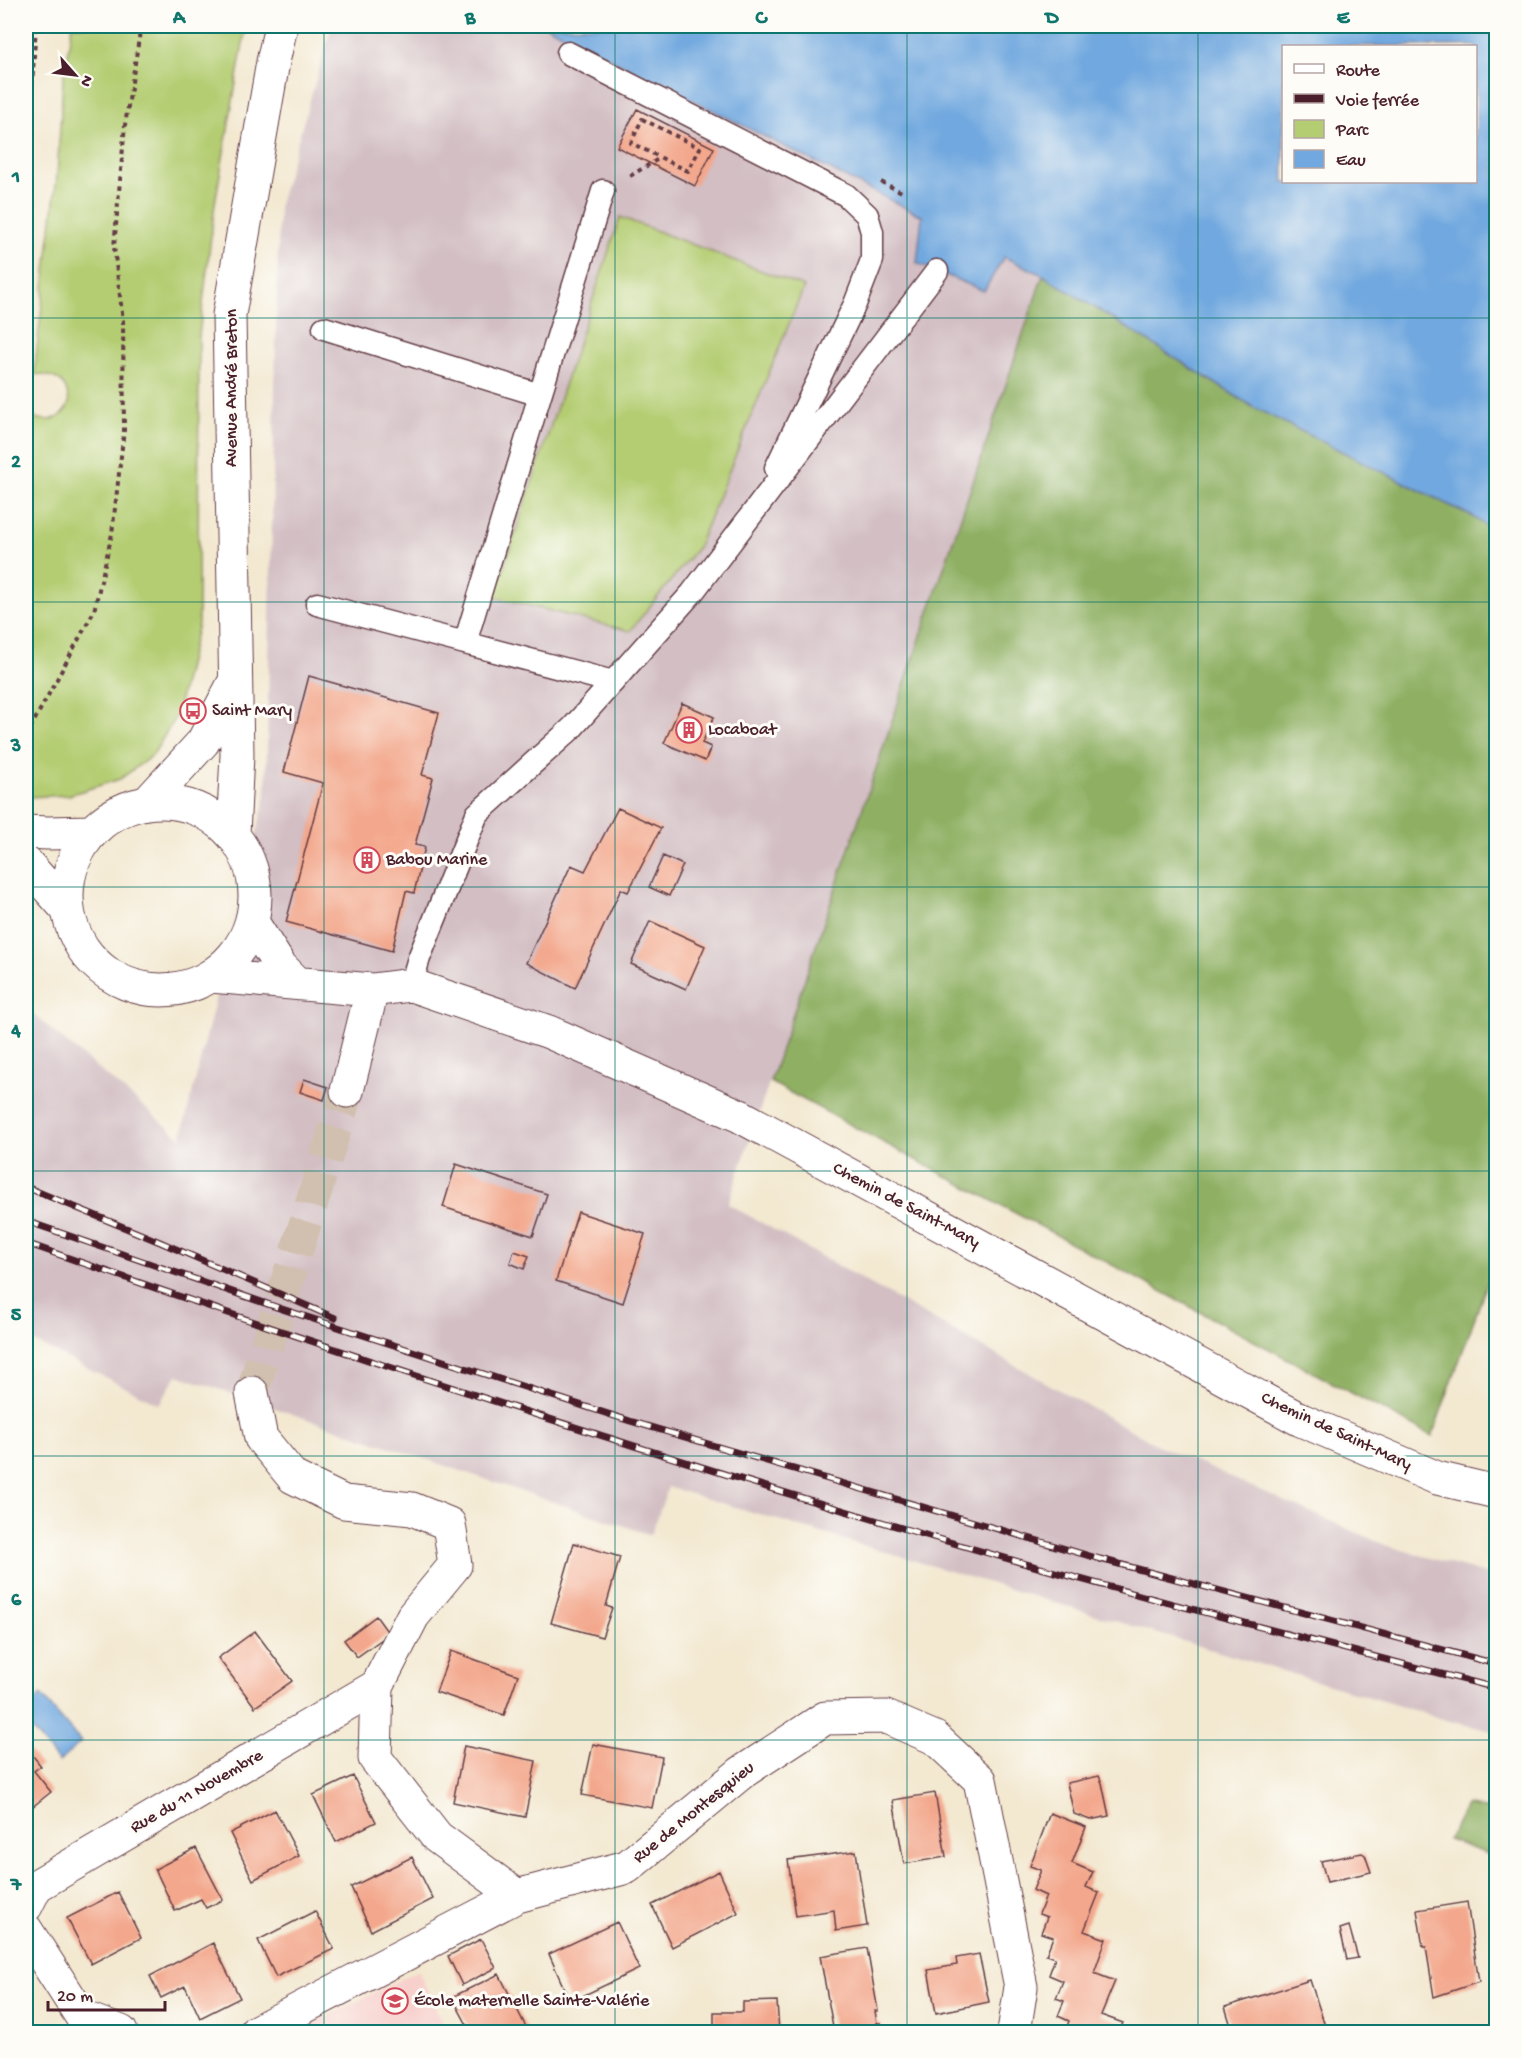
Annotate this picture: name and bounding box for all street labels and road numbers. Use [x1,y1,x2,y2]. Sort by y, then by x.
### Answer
street label: Avenue André Breton [222,308,243,467]
street label: Chemin de Saint-Mary [829,1158,983,1254]
street label: Chemin de Saint-Mary [1257,1388,1415,1476]
street label: Rue du 11 Novembre [127,1745,268,1839]
street label: Rue de Montesquieu [629,1757,759,1868]

